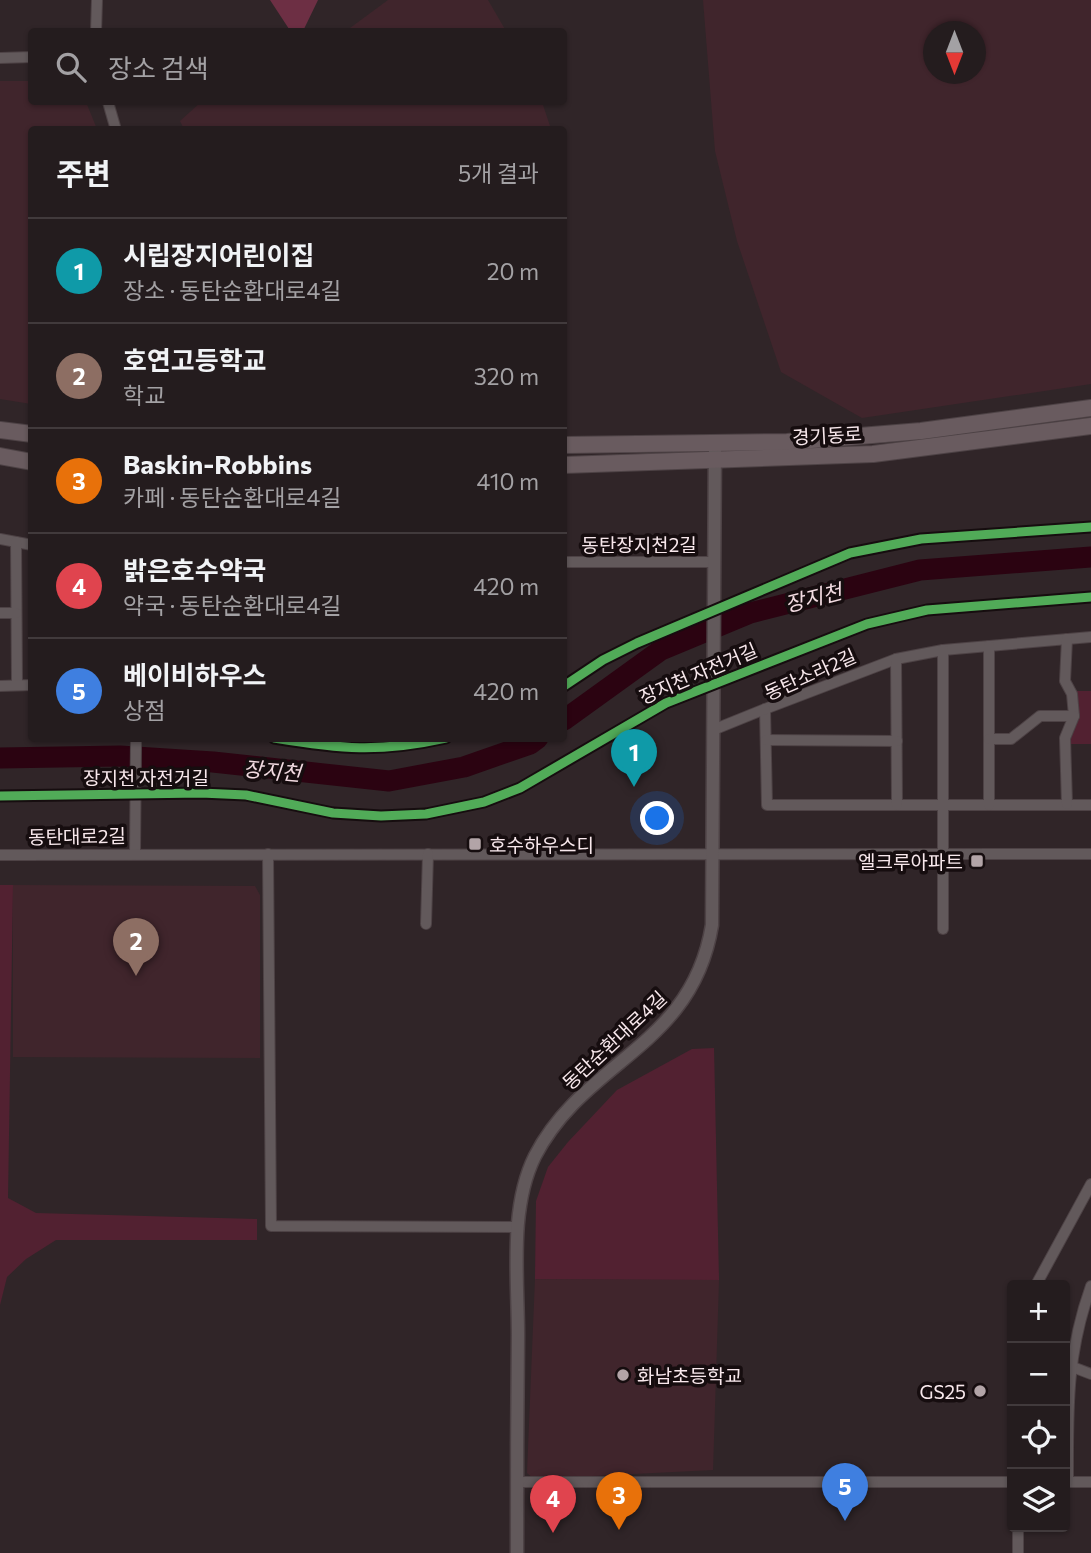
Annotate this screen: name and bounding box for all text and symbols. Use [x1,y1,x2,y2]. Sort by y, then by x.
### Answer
north arrow [923,21,986,84]
search box [28,28,567,105]
icon: search [52,48,90,86]
text: 장소 검색 [108,52,209,83]
text: 주변 [56,154,111,191]
text: 5개 결과 [458,159,539,187]
text: 시립장지어린이집 [123,239,314,270]
text: 1 [74,257,84,285]
text: 20 m [487,257,539,285]
text: 장소 · 동탄순환대로4길 [123,276,341,304]
text: 호연고등학교 [123,344,267,375]
text: 2 [72,362,86,390]
text: 320 m [474,362,539,390]
text: 학교 [123,381,165,409]
street label: 경기동로 [791,422,863,448]
text: Baskin-Robbins [123,448,312,479]
text: 3 [72,467,86,495]
text: 410 m [477,467,539,495]
text: 카페 · 동탄순환대로4길 [123,483,341,511]
street label: 동탄장지천2길 [581,533,697,556]
text: 밝은호수약국 [123,554,267,585]
text: 4 [72,572,86,600]
text: 420 m [473,572,539,600]
water label: 장지천 [782,577,847,616]
text: 약국 · 동탄순환대로4길 [123,591,341,619]
street label: 장지천 자전거길 [636,638,760,708]
street label: 동탄소라2길 [761,644,859,704]
text: 베이비하우스 [123,659,267,690]
text: 5 [72,677,86,705]
text: 420 m [473,677,539,705]
text: 상점 [123,696,165,724]
pin: 1 [611,729,657,787]
water label: 장지천 [242,755,305,785]
street label: 장지천 자전거길 [83,766,209,789]
your location [640,801,674,835]
street label: 동탄대로2길 [28,824,126,848]
place label: 호수하우스디 [489,833,594,856]
marker: 호수하우스디 [467,836,483,852]
place label: 엘크루아파트 [858,850,963,873]
marker: 엘크루아파트 [969,853,985,869]
pin: 2 [113,918,159,976]
street label: 동탄순환대로4길 [557,986,671,1094]
map controls [1007,1280,1070,1532]
button: + [1007,1280,1070,1343]
button: − [1007,1343,1070,1406]
place label: 화남초등학교 [637,1364,742,1387]
marker: 화남초등학교 [615,1367,631,1383]
place label: GS25 [919,1380,966,1403]
marker: GS25 [972,1383,988,1399]
button: locate [1007,1406,1070,1469]
pin: 5 [822,1463,868,1521]
button: layers [1007,1469,1070,1532]
pin: 3 [596,1472,642,1530]
pin: 4 [530,1475,576,1533]

